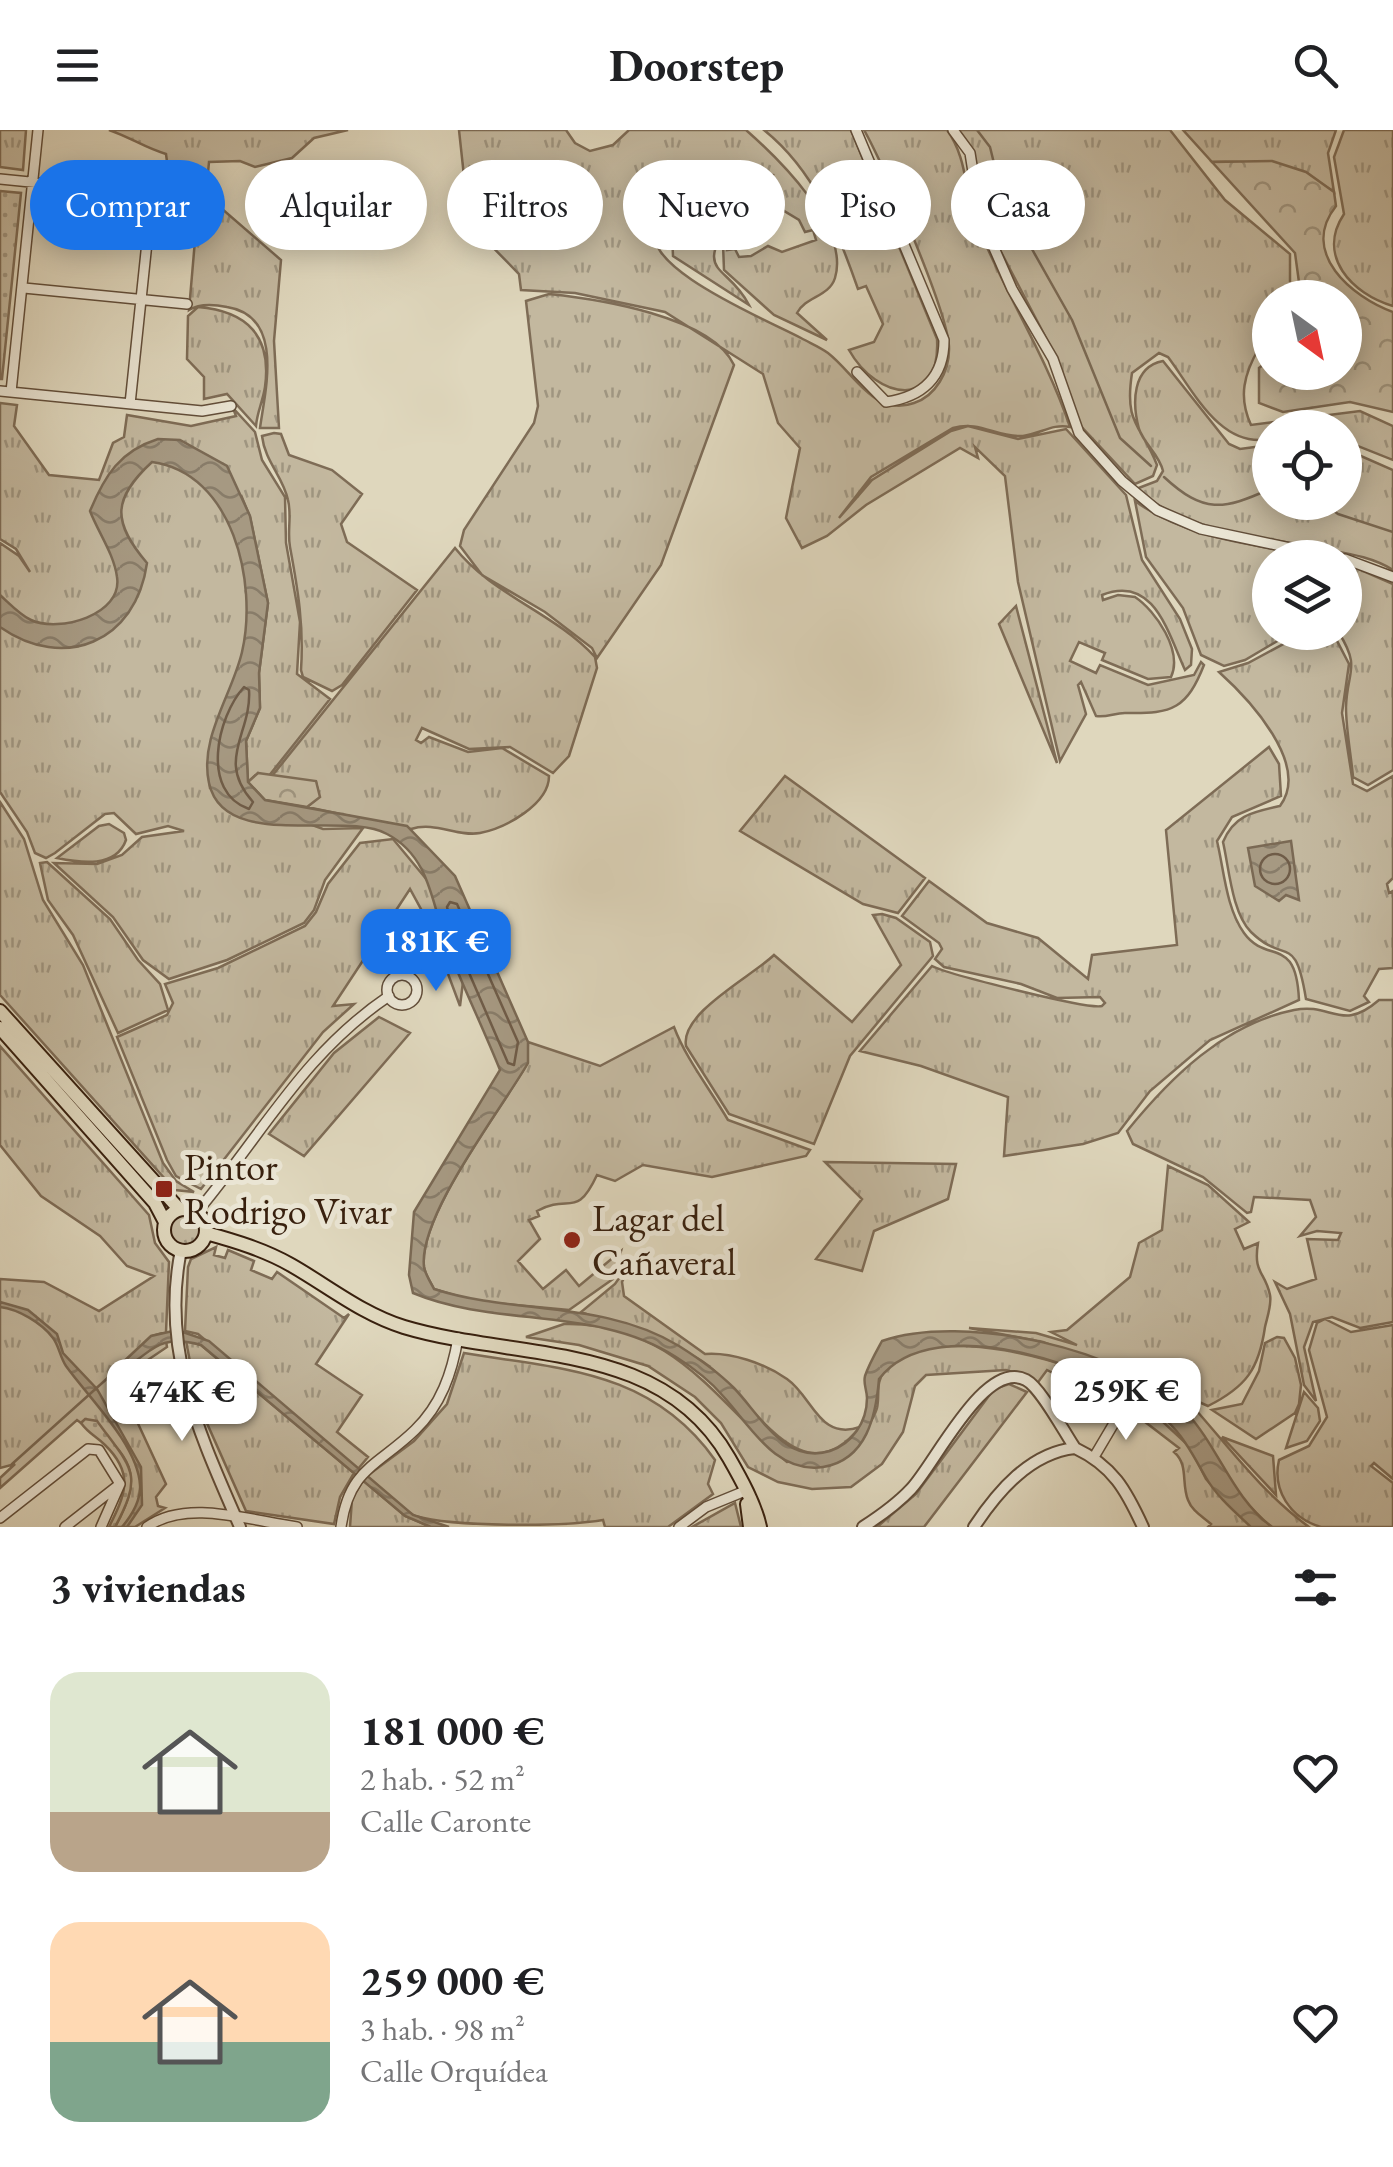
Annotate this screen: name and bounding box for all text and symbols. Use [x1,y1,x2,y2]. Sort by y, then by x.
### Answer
text: Doorstep [609,36,784,94]
icon: menu [50,38,105,93]
icon: search [1288,38,1343,93]
chip: Comprar [30,160,225,250]
chip: Alquilar [245,160,427,250]
chip: Filtros [447,160,603,250]
chip: Nuevo [623,160,785,250]
chip: Piso [805,160,931,250]
chip: Casa [951,160,1085,250]
north arrow [1252,280,1362,390]
map controls [1252,280,1362,650]
button: locate [1252,410,1362,520]
button: layers [1252,540,1362,650]
pin: 181K € [355,909,517,994]
text: 181K € [383,920,489,962]
place label: Pintor Rodrigo Vivar [184,1142,392,1235]
marker: Pintor Rodrigo Vivar [153,1178,175,1200]
place label: Lagar del Cañaveral [592,1193,736,1286]
marker: Lagar del Cañaveral [561,1229,583,1251]
pin: 259K € [1045,1358,1207,1443]
pin: 474K € [101,1359,263,1444]
text: 259K € [1073,1369,1179,1411]
text: 474K € [129,1370,235,1412]
text: 3 viviendas [50,1560,246,1615]
icon: filters [1288,1560,1343,1615]
text: 181 000 € [360,1703,544,1758]
icon: home [130,1712,250,1832]
icon: heart [1288,1745,1343,1800]
text: 2 hab. · 52 m² [360,1758,525,1800]
text: Calle Caronte [360,1800,531,1842]
text: 259 000 € [360,1953,544,2008]
icon: home [130,1962,250,2082]
icon: heart [1288,1995,1343,2050]
text: 3 hab. · 98 m² [360,2008,525,2050]
text: Calle Orquídea [360,2050,548,2092]

